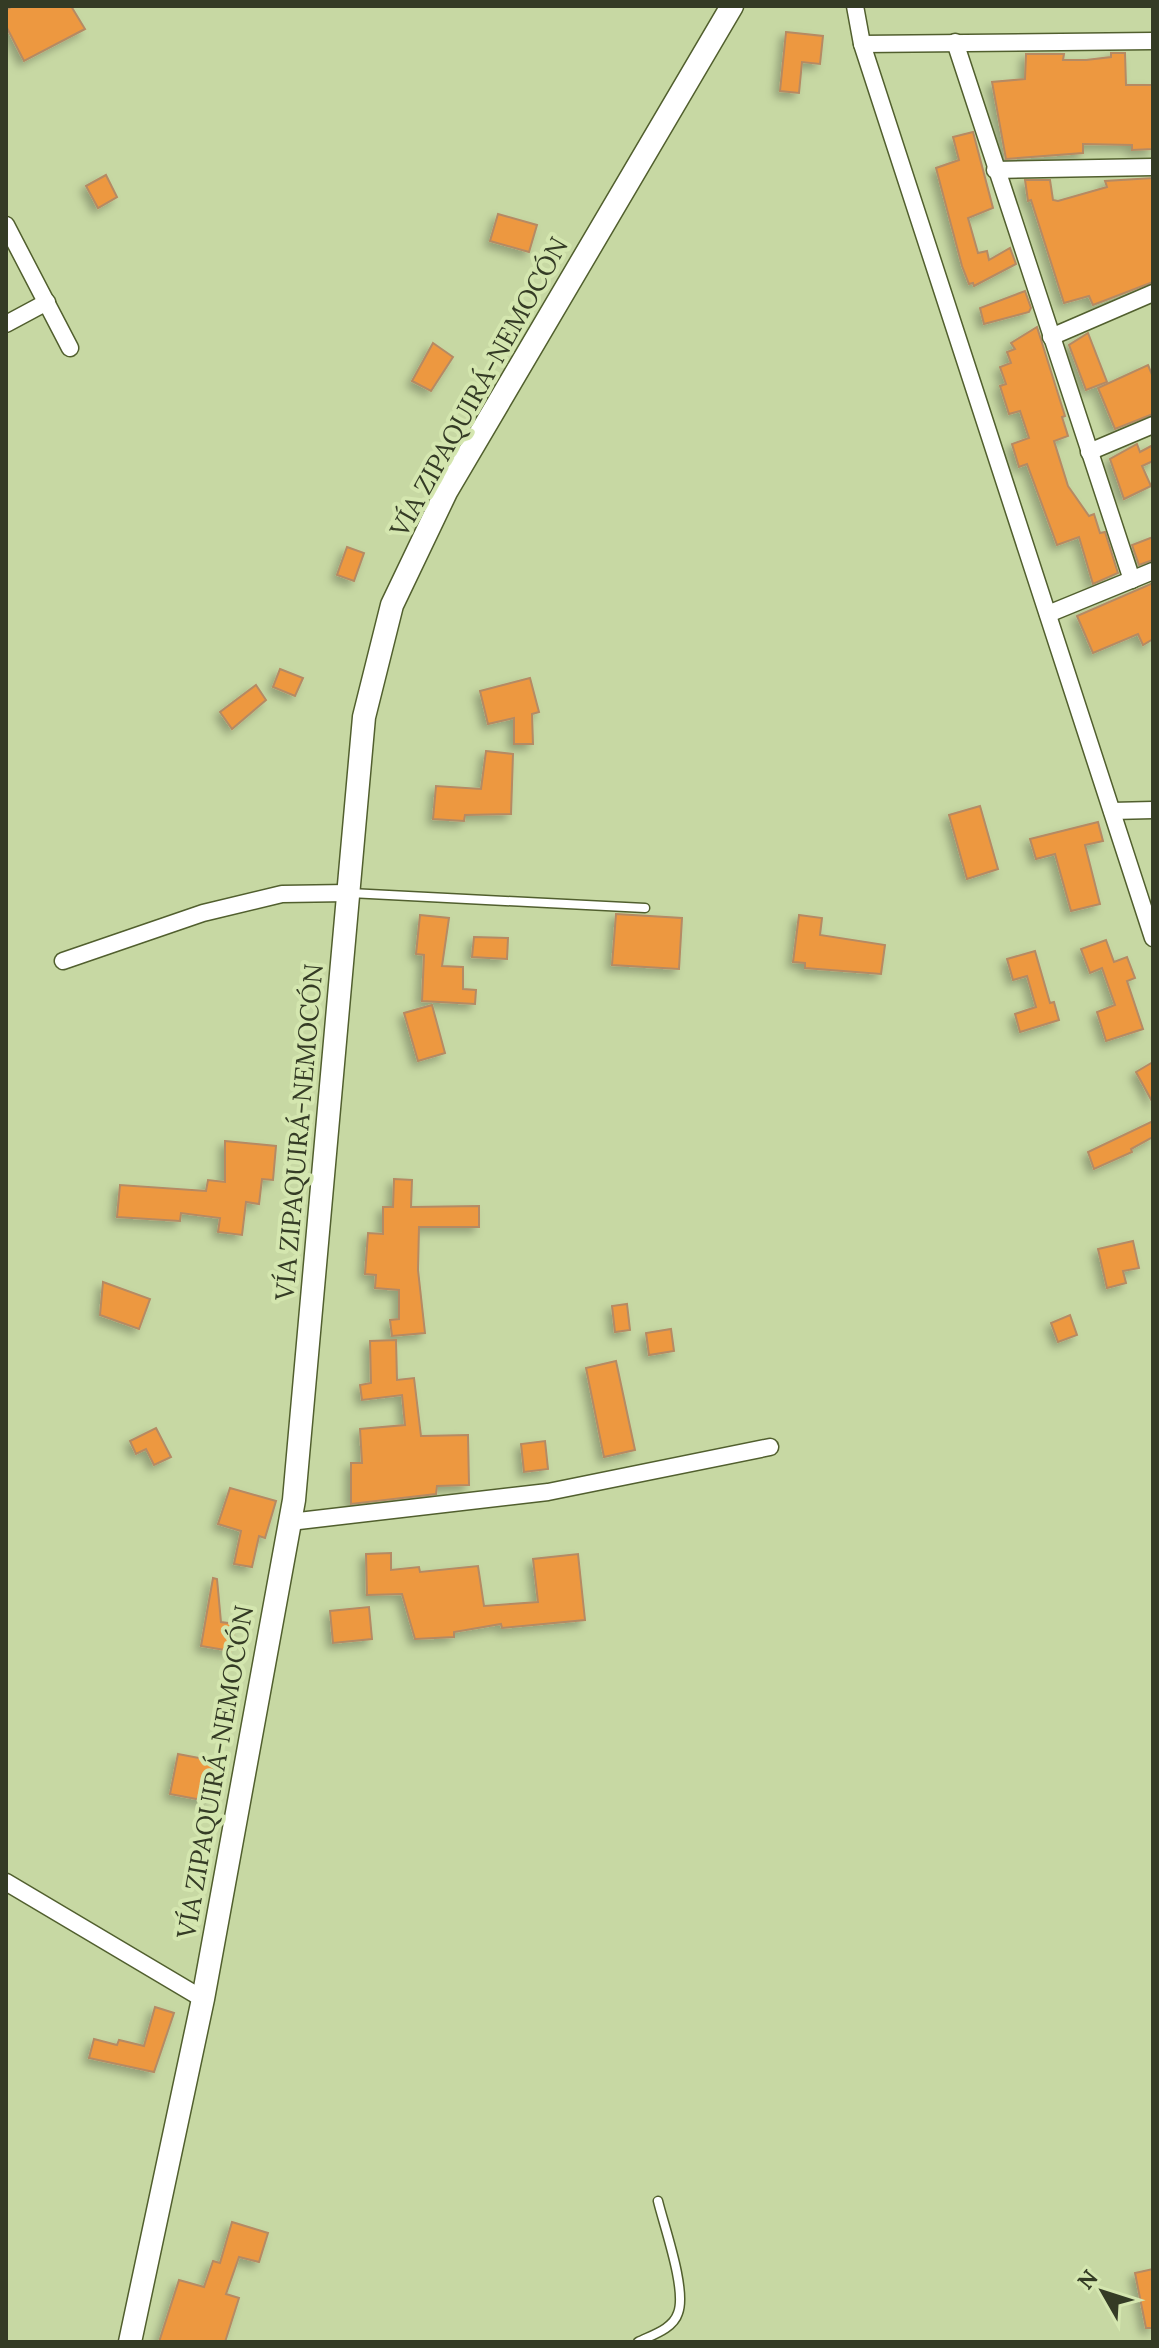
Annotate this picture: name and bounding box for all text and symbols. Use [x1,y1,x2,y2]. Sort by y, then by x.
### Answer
street label: VÍA ZIPAQUIRÁ-NEMOCÓN [382,231,575,543]
street label: VÍA ZIPAQUIRÁ-NEMOCÓN [267,962,330,1303]
street label: VÍA ZIPAQUIRÁ-NEMOCÓN [169,1603,260,1942]
north arrow [1063,2252,1143,2332]
text: N [1071,2264,1104,2295]

